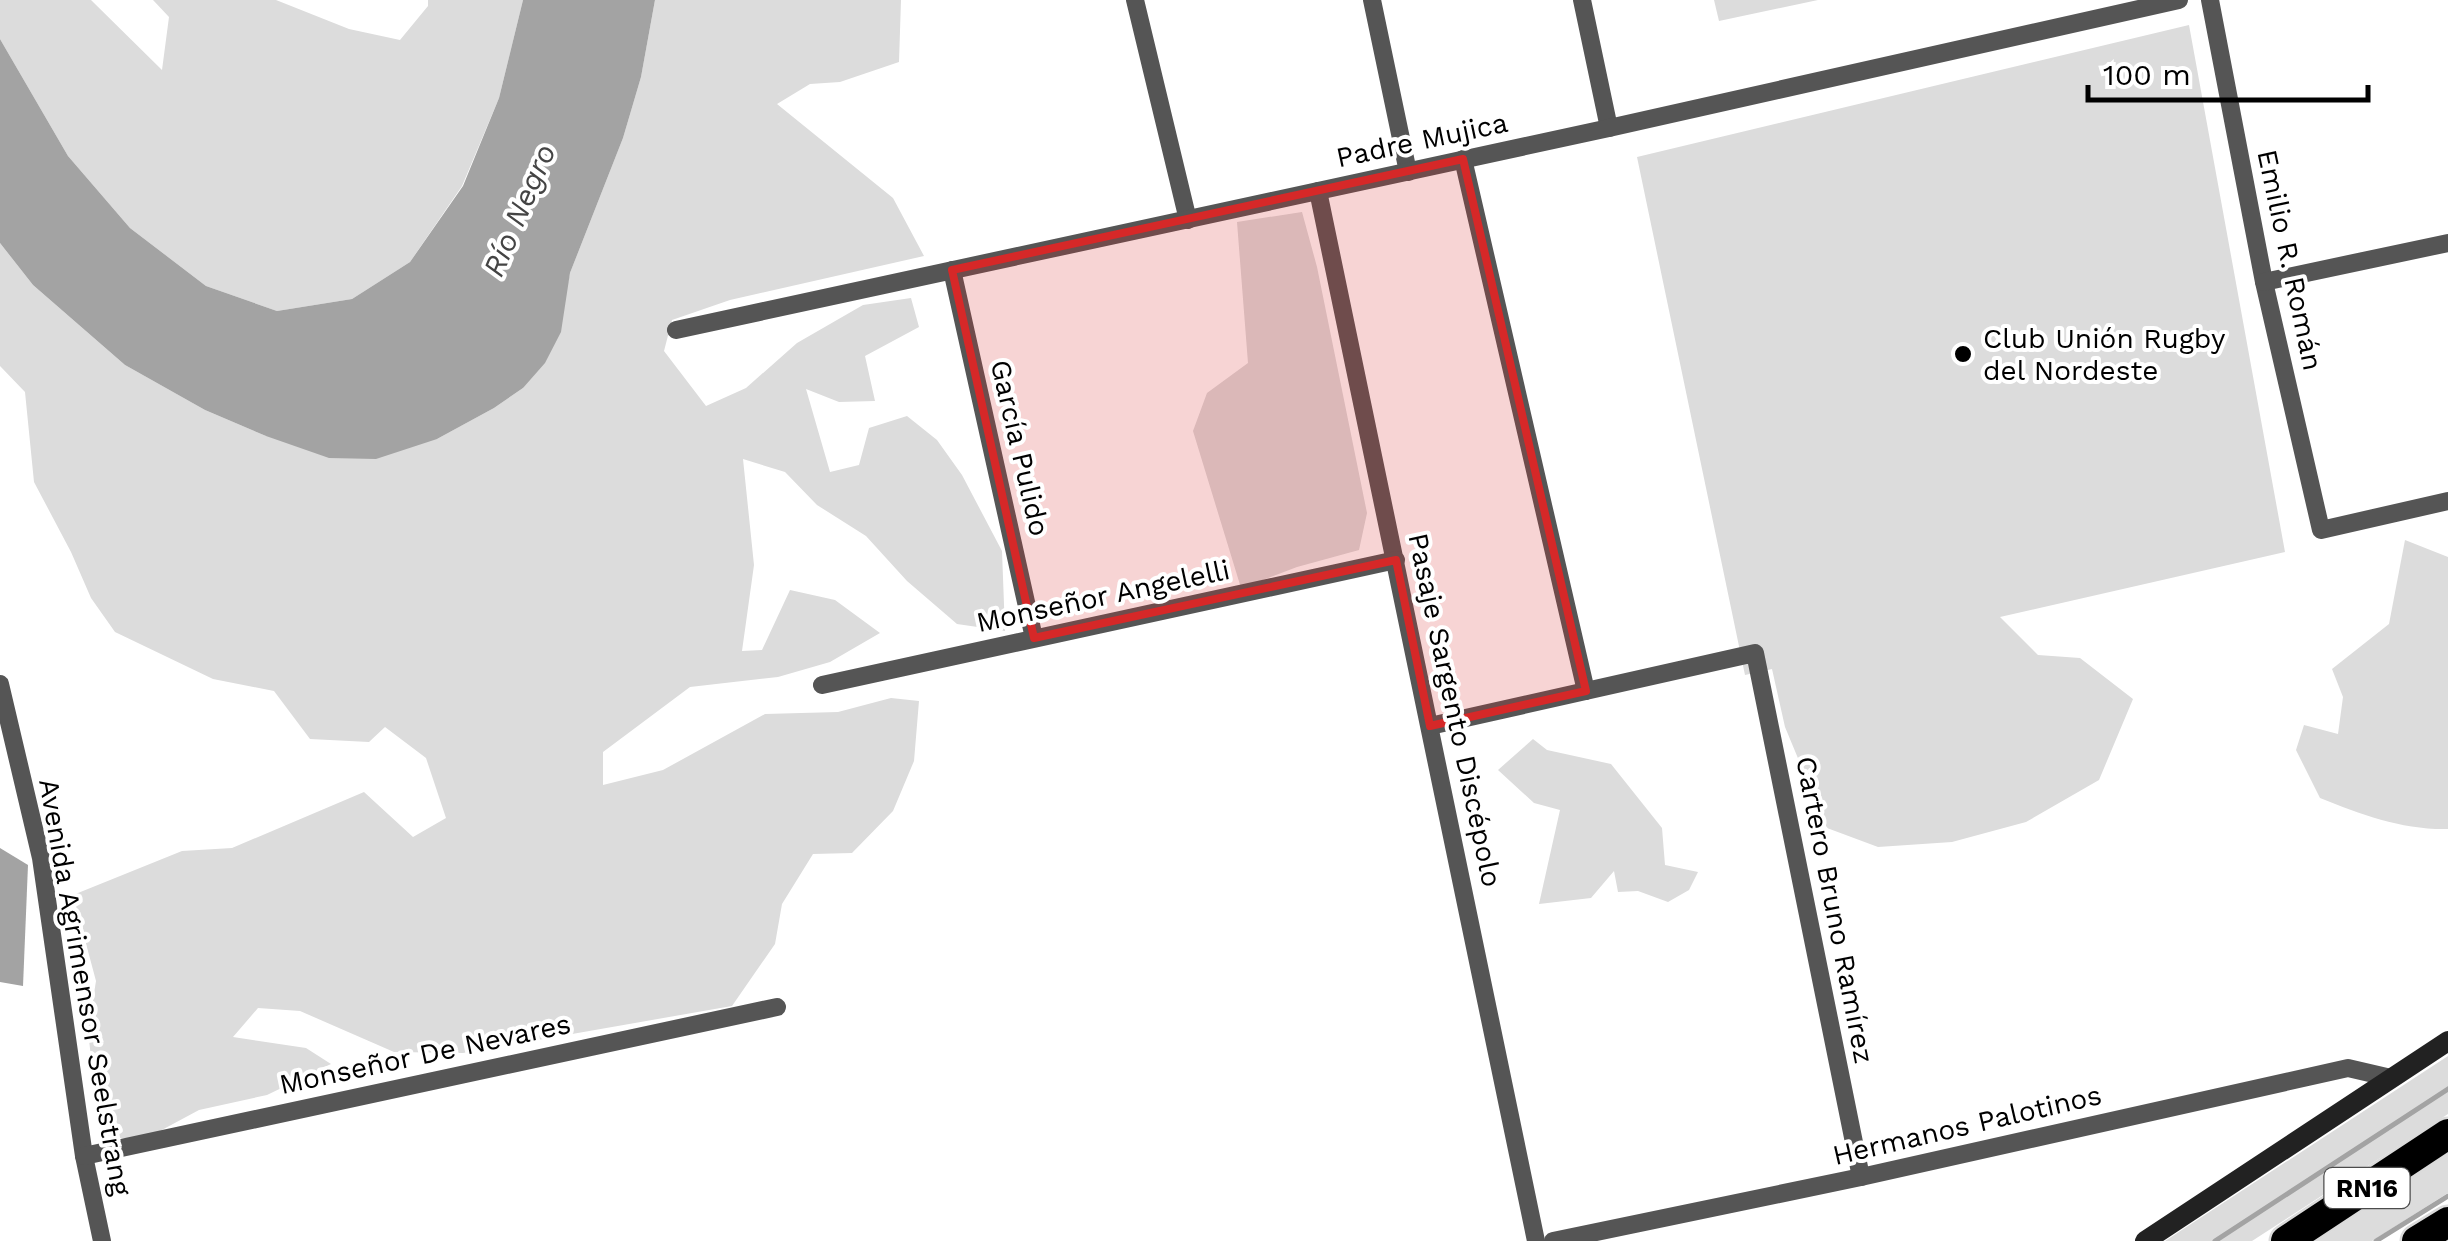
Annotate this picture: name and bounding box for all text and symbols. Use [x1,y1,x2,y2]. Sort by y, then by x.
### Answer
scale bar [2088,40,2368,102]
text: 100 m [2103,57,2191,92]
street label: Padre Mujica [1333,106,1511,174]
water label: Río Negro [475,138,563,282]
street label: Emilio R. Román [2250,147,2330,373]
place label: Club Unión Rugby del Nordeste [1983,322,2226,387]
marker: Club Unión Rugby del Nordeste [1952,343,1974,365]
street label: García Pulido [984,357,1056,539]
street label: Pasaje Sargento Discépolo [1401,530,1509,890]
street label: Monseñor Angelelli [973,553,1233,639]
street label: Cartero Bruno Ramírez [1789,754,1881,1066]
street label: Avenida Agrimensor Seelstrang [32,776,138,1198]
street label: Monseñor De Nevares [276,1007,574,1101]
street label: Hermanos Palotinos [1829,1078,2105,1172]
road number: RN16 [2324,1168,2410,1208]

